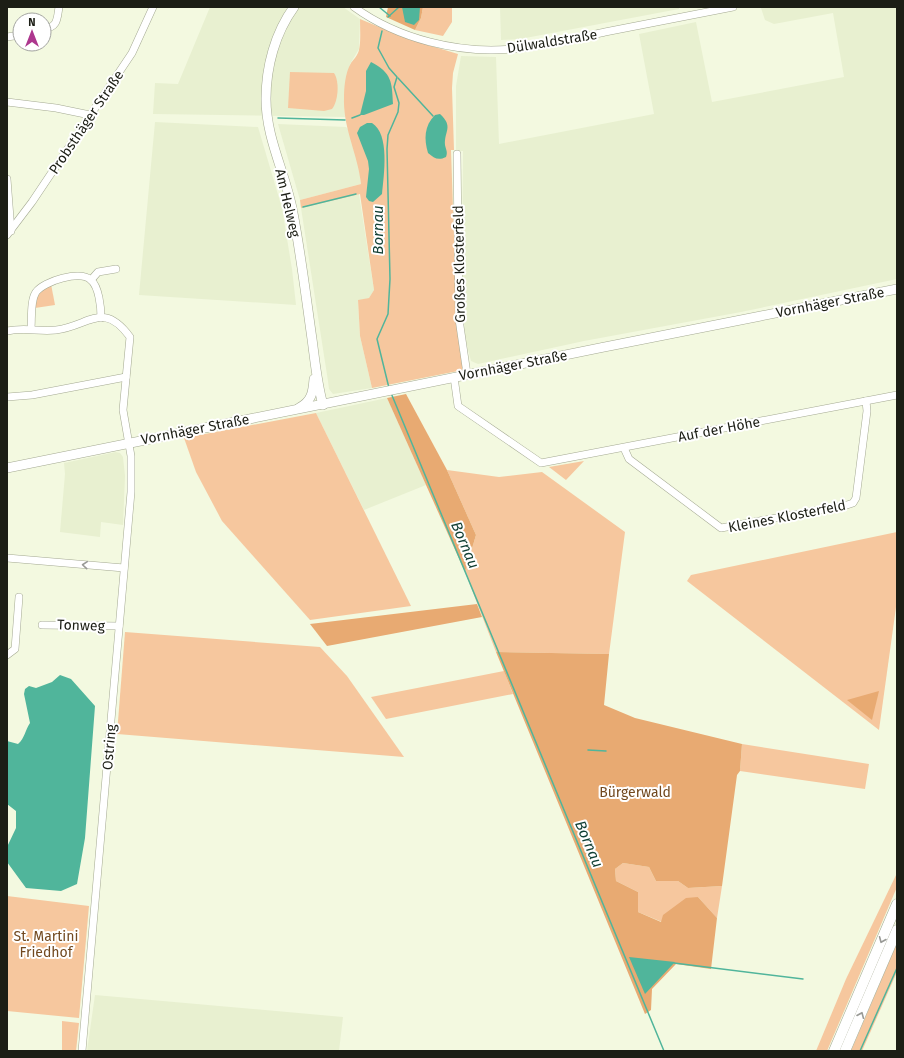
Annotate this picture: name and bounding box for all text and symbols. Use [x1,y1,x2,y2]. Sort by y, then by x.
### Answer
north arrow [12,12,52,52]
text: N [28,16,36,29]
street label: Dülwaldstraße [506,26,598,57]
street label: Probsthäger Straße [45,67,127,177]
street label: Am Helweg [271,167,304,240]
water label: Bornau [369,205,387,255]
street label: Großes Klosterfeld [450,205,469,323]
street label: Vornhäger Straße [775,284,886,321]
street label: Vornhäger Straße [458,347,569,384]
street label: Vornhäger Straße [140,411,251,448]
street label: Auf der Höhe [677,413,762,446]
street label: Kleines Klosterfeld [727,497,847,536]
water label: Bornau [447,519,483,571]
one-way arrow [82,561,88,570]
street label: Tonweg [57,616,106,635]
street label: Ostring [99,723,120,771]
park label: Bürgerwald [599,784,671,801]
water label: Bornau [571,818,607,870]
park label: St. Martini Friedhof [14,928,78,961]
one-way arrow [878,936,886,943]
one-way arrow [856,1012,864,1020]

